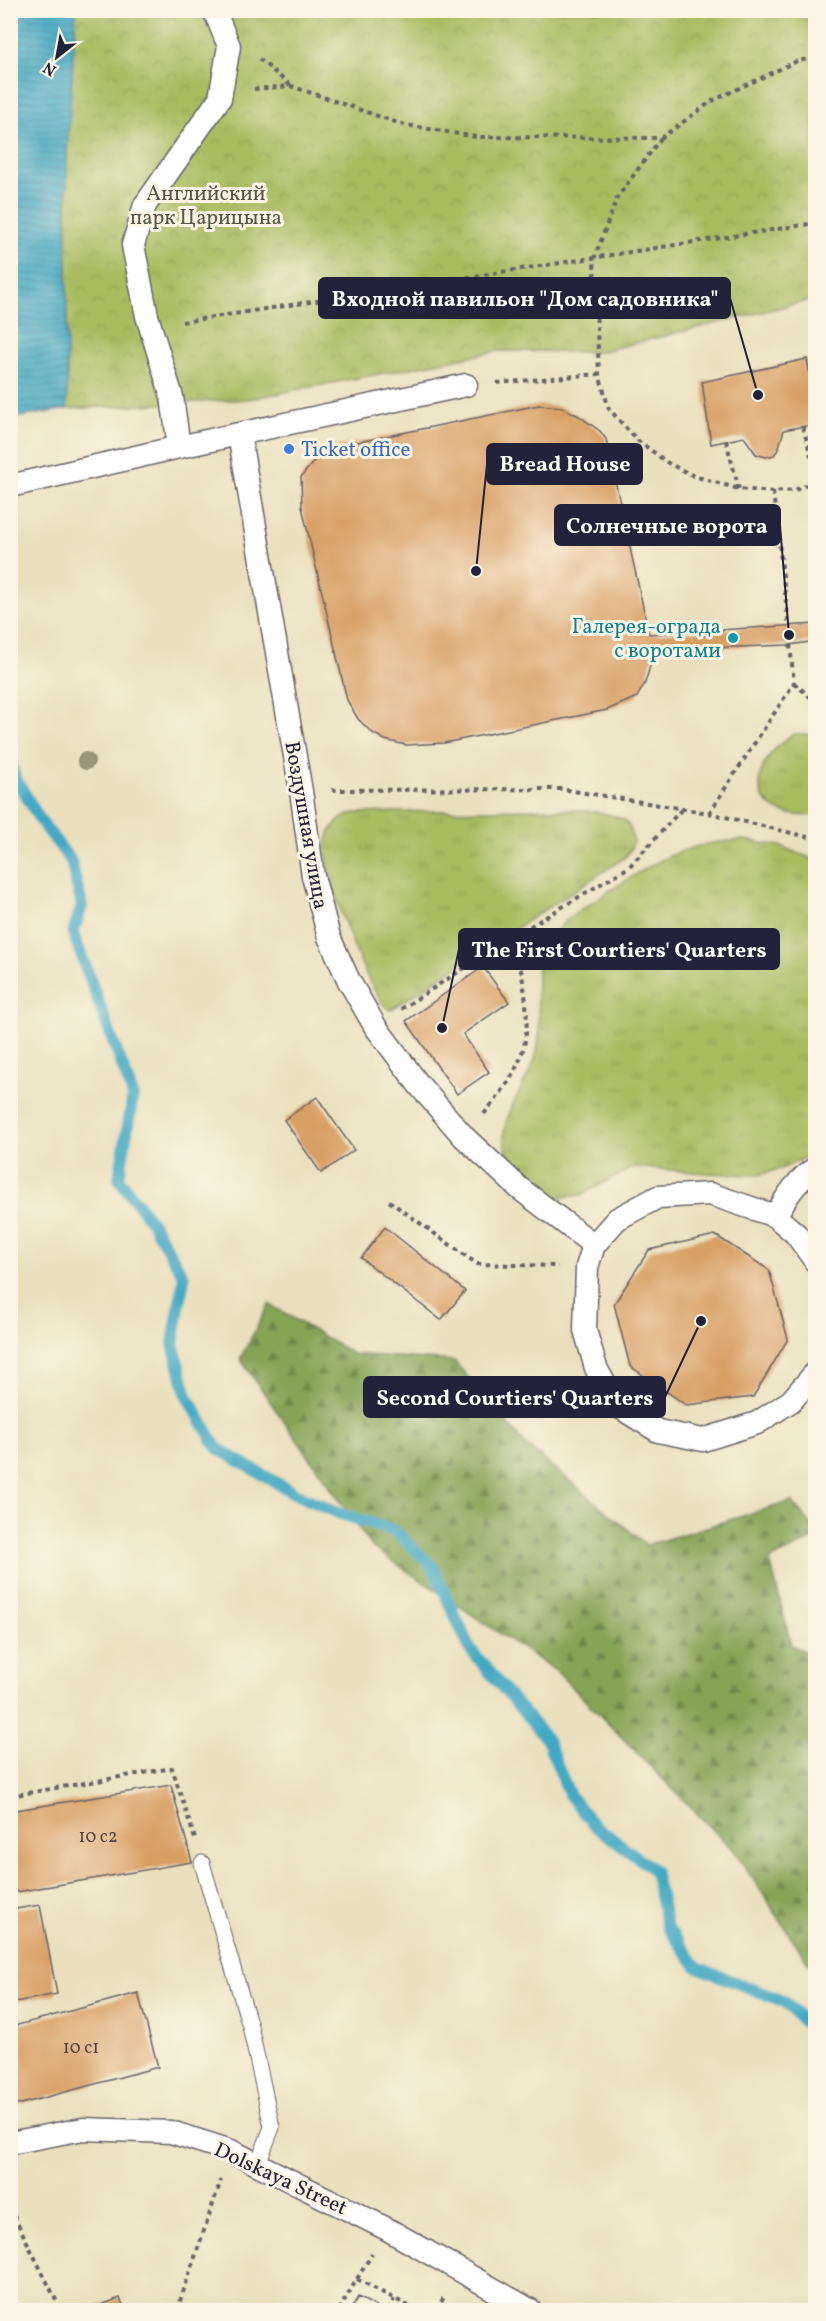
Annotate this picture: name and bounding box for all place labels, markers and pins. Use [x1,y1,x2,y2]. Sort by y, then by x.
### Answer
callout: Входной павильон "Дом садовника" [319,278,730,318]
place label: Ticket office [301,436,411,465]
marker: Ticket office [282,442,296,456]
callout: Bread House [487,444,642,484]
callout: Солнечные ворота [555,505,780,545]
place label: Галерея-ограда с воротами [572,613,721,666]
marker: Галерея-ограда с воротами [726,631,740,645]
callout: The First Courtiers' Quarters [459,929,779,969]
callout: Second Courtiers' Quarters [364,1377,665,1417]

